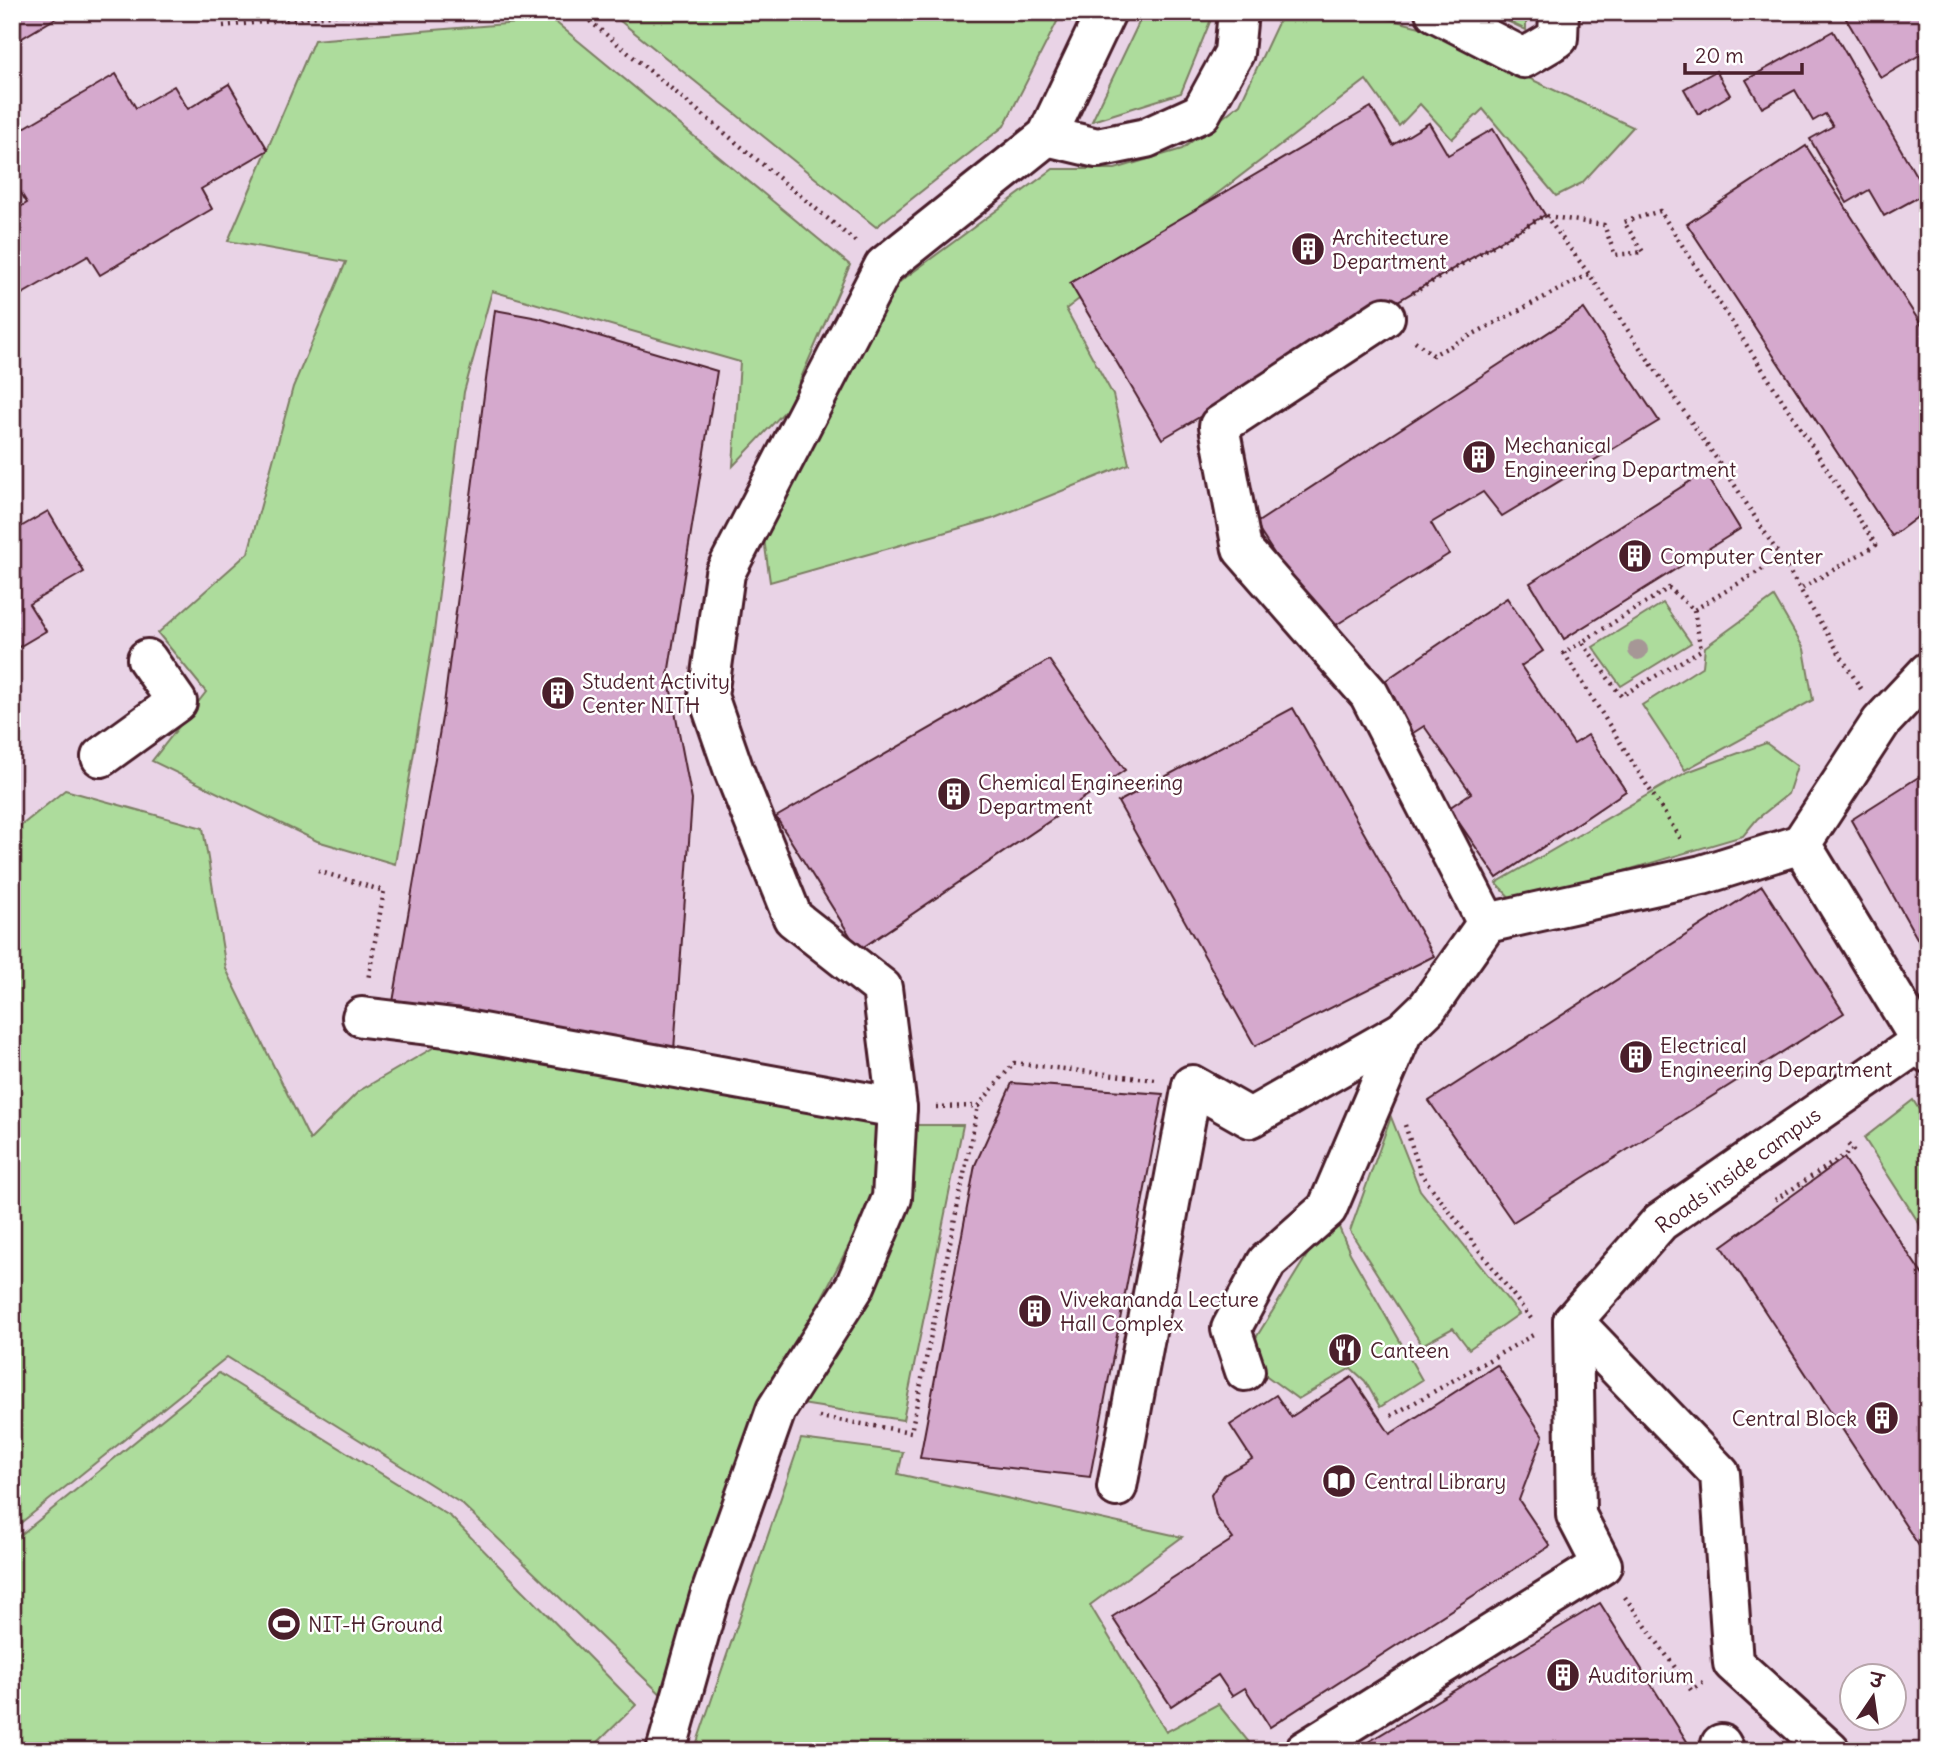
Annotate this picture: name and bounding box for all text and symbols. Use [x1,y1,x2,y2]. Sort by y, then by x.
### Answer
scale bar [1685,32,1802,76]
text: 20 m [1695,42,1744,69]
place label: Architecture Department [1332,224,1449,275]
building icon: Architecture Department [1289,230,1327,268]
place label: Mechanical Engineering Department [1504,432,1736,483]
building icon: Mechanical Engineering Department [1460,438,1498,476]
building icon: Computer Center [1616,537,1654,575]
place label: Computer Center [1660,543,1824,570]
place label: Student Activity Center NITH [582,668,730,719]
building icon: Student Activity Center NITH [539,674,577,712]
place label: Chemical Engineering Department [978,769,1183,820]
building icon: Chemical Engineering Department [935,775,973,813]
place label: Electrical Engineering Department [1660,1032,1892,1083]
building icon: Electrical Engineering Department [1617,1038,1655,1076]
street label: Roads inside campus [1650,1101,1826,1239]
place label: Vivekananda Lecture Hall Complex [1060,1286,1259,1337]
building icon: Vivekananda Lecture Hall Complex [1016,1292,1054,1330]
restaurant icon: Canteen [1326,1331,1364,1369]
place label: Canteen [1370,1337,1449,1364]
building icon: Central Block [1863,1399,1901,1437]
place label: Central Block [1732,1405,1857,1432]
library icon: Central Library [1320,1462,1358,1500]
place label: Central Library [1364,1468,1506,1495]
sports icon: NIT-H Ground [265,1605,303,1643]
place label: NIT-H Ground [308,1611,443,1638]
building icon: Auditorium [1544,1656,1582,1694]
place label: Auditorium [1588,1662,1694,1689]
north arrow [1839,1662,1909,1732]
text: उ [1866,1667,1888,1694]

